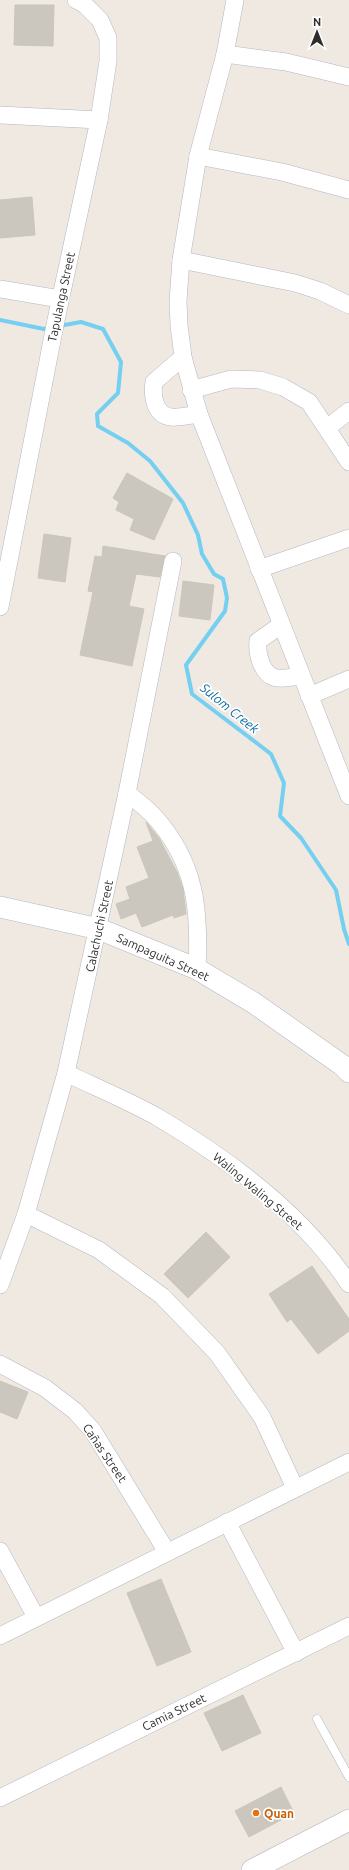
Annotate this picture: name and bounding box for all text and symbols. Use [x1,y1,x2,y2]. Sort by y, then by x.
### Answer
north arrow [297,12,337,52]
text: N [313,16,321,28]
street label: Tapulanga Street [45,251,77,343]
water label: Sulom Creek [197,680,262,736]
street label: Calachuchi Street [83,879,115,973]
street label: Sampaguita Street [115,931,211,983]
street label: Waling Waling Street [211,1150,306,1232]
street label: Cañas Street [81,1421,130,1485]
street label: Camia Street [140,1691,208,1733]
place label: Quan [264,1807,294,1820]
marker: Quan [251,1808,261,1818]

